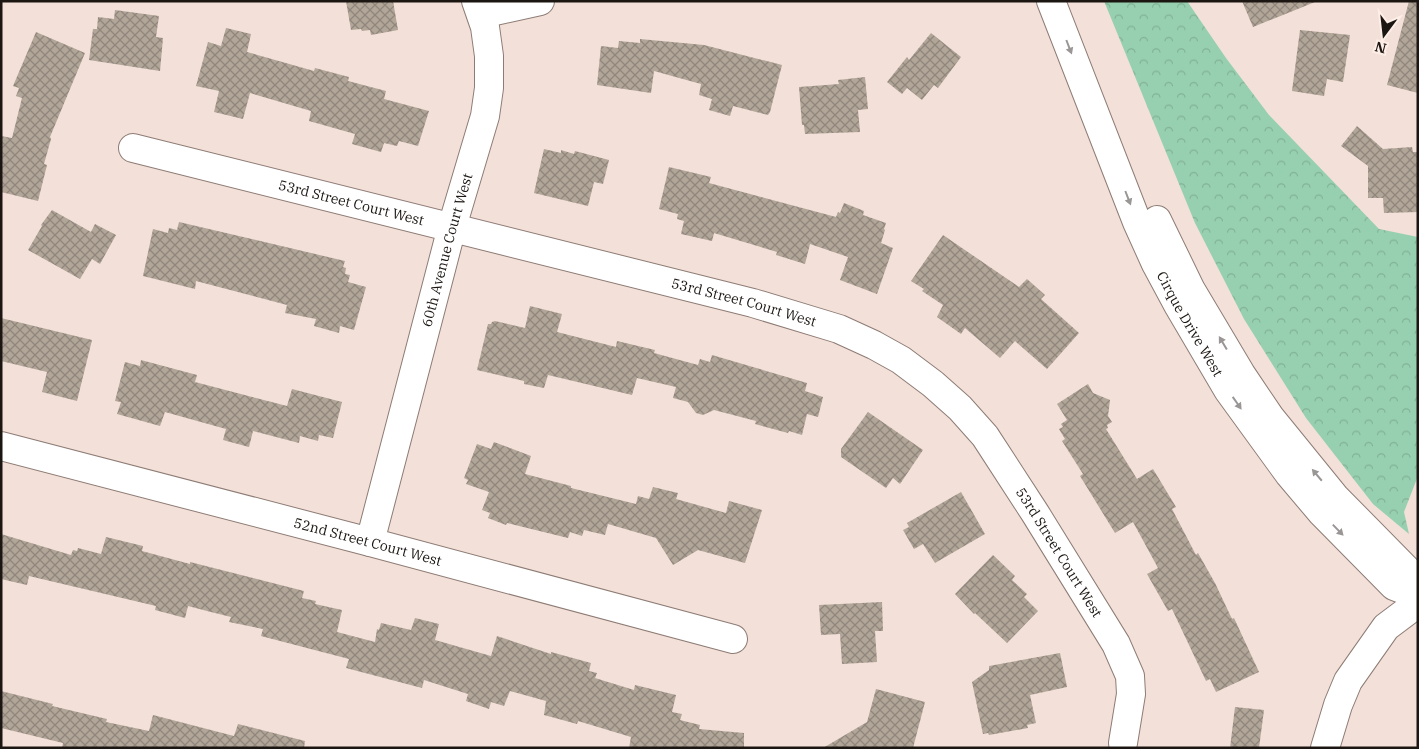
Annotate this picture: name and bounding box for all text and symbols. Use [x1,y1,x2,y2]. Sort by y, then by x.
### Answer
north arrow [1359,10,1409,60]
text: N [1373,37,1388,58]
one-way arrow [1065,40,1073,55]
street label: 60th Avenue Court West [417,171,477,329]
street label: 53rd Street Court West [277,176,426,229]
one-way arrow [1124,191,1132,206]
street label: Cirque Drive West [1153,268,1227,380]
street label: 53rd Street Court West [669,274,819,331]
one-way arrow [1219,337,1228,350]
one-way arrow [1232,396,1242,410]
one-way arrow [1312,469,1323,482]
street label: 53rd Street Court West [1012,484,1106,621]
street label: 52nd Street Court West [292,514,444,570]
one-way arrow [1332,523,1344,535]

